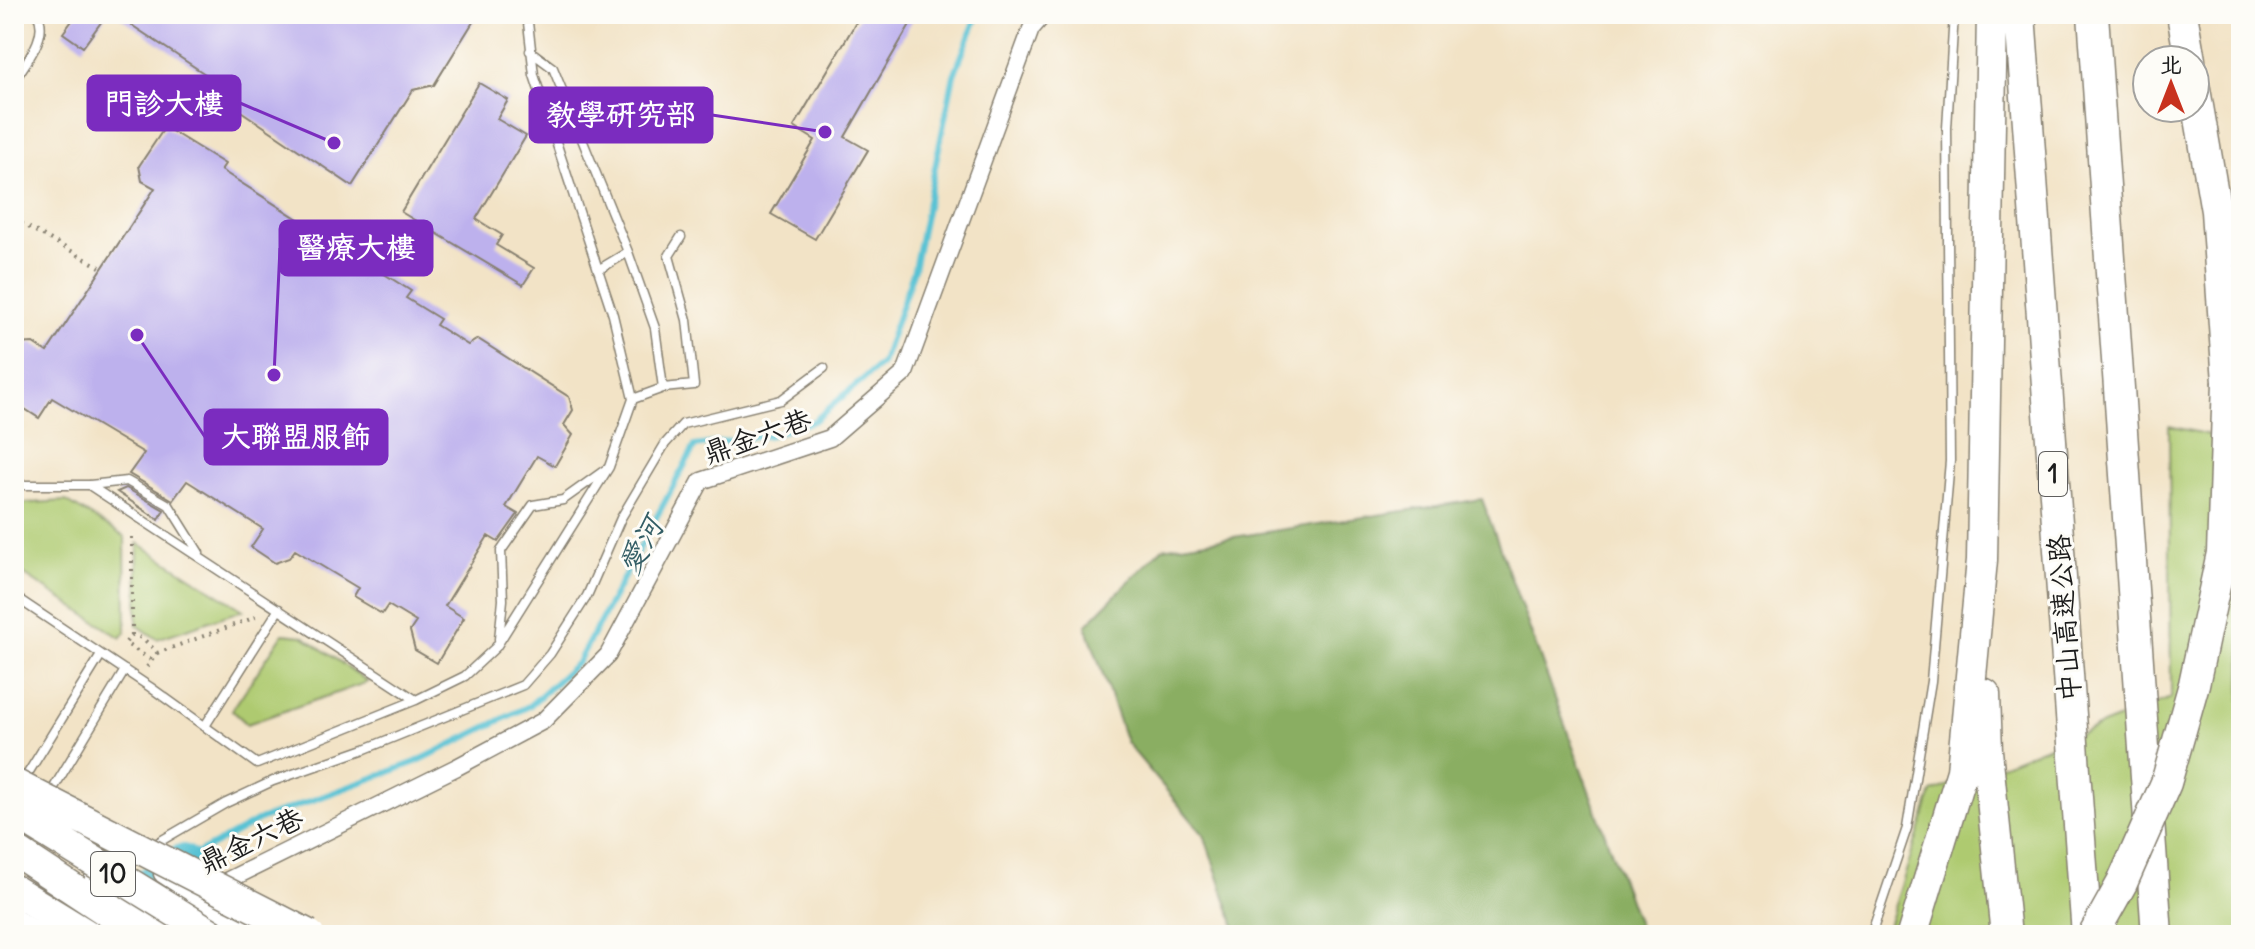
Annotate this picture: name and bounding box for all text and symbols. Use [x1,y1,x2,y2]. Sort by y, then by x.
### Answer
north arrow [2131,44,2211,124]
text: 北 [2160,50,2182,78]
callout: 門診大樓 [88,76,240,130]
text: 門診大樓 [104,84,224,122]
callout: 教學研究部 [530,88,712,142]
text: 教學研究部 [546,95,696,133]
callout: 醫療大樓 [280,221,432,275]
text: 醫療大樓 [296,228,416,266]
street label: 鼎金六巷 [698,400,817,471]
callout: 大聯盟服飾 [205,410,387,464]
text: 大聯盟服飾 [221,417,371,455]
road number: 1 [2039,452,2067,496]
water label: 愛河 [609,506,674,581]
street label: 中山高速公路 [2040,533,2088,703]
street label: 鼎金六巷 [193,799,310,881]
road number: 10 [91,852,135,896]

